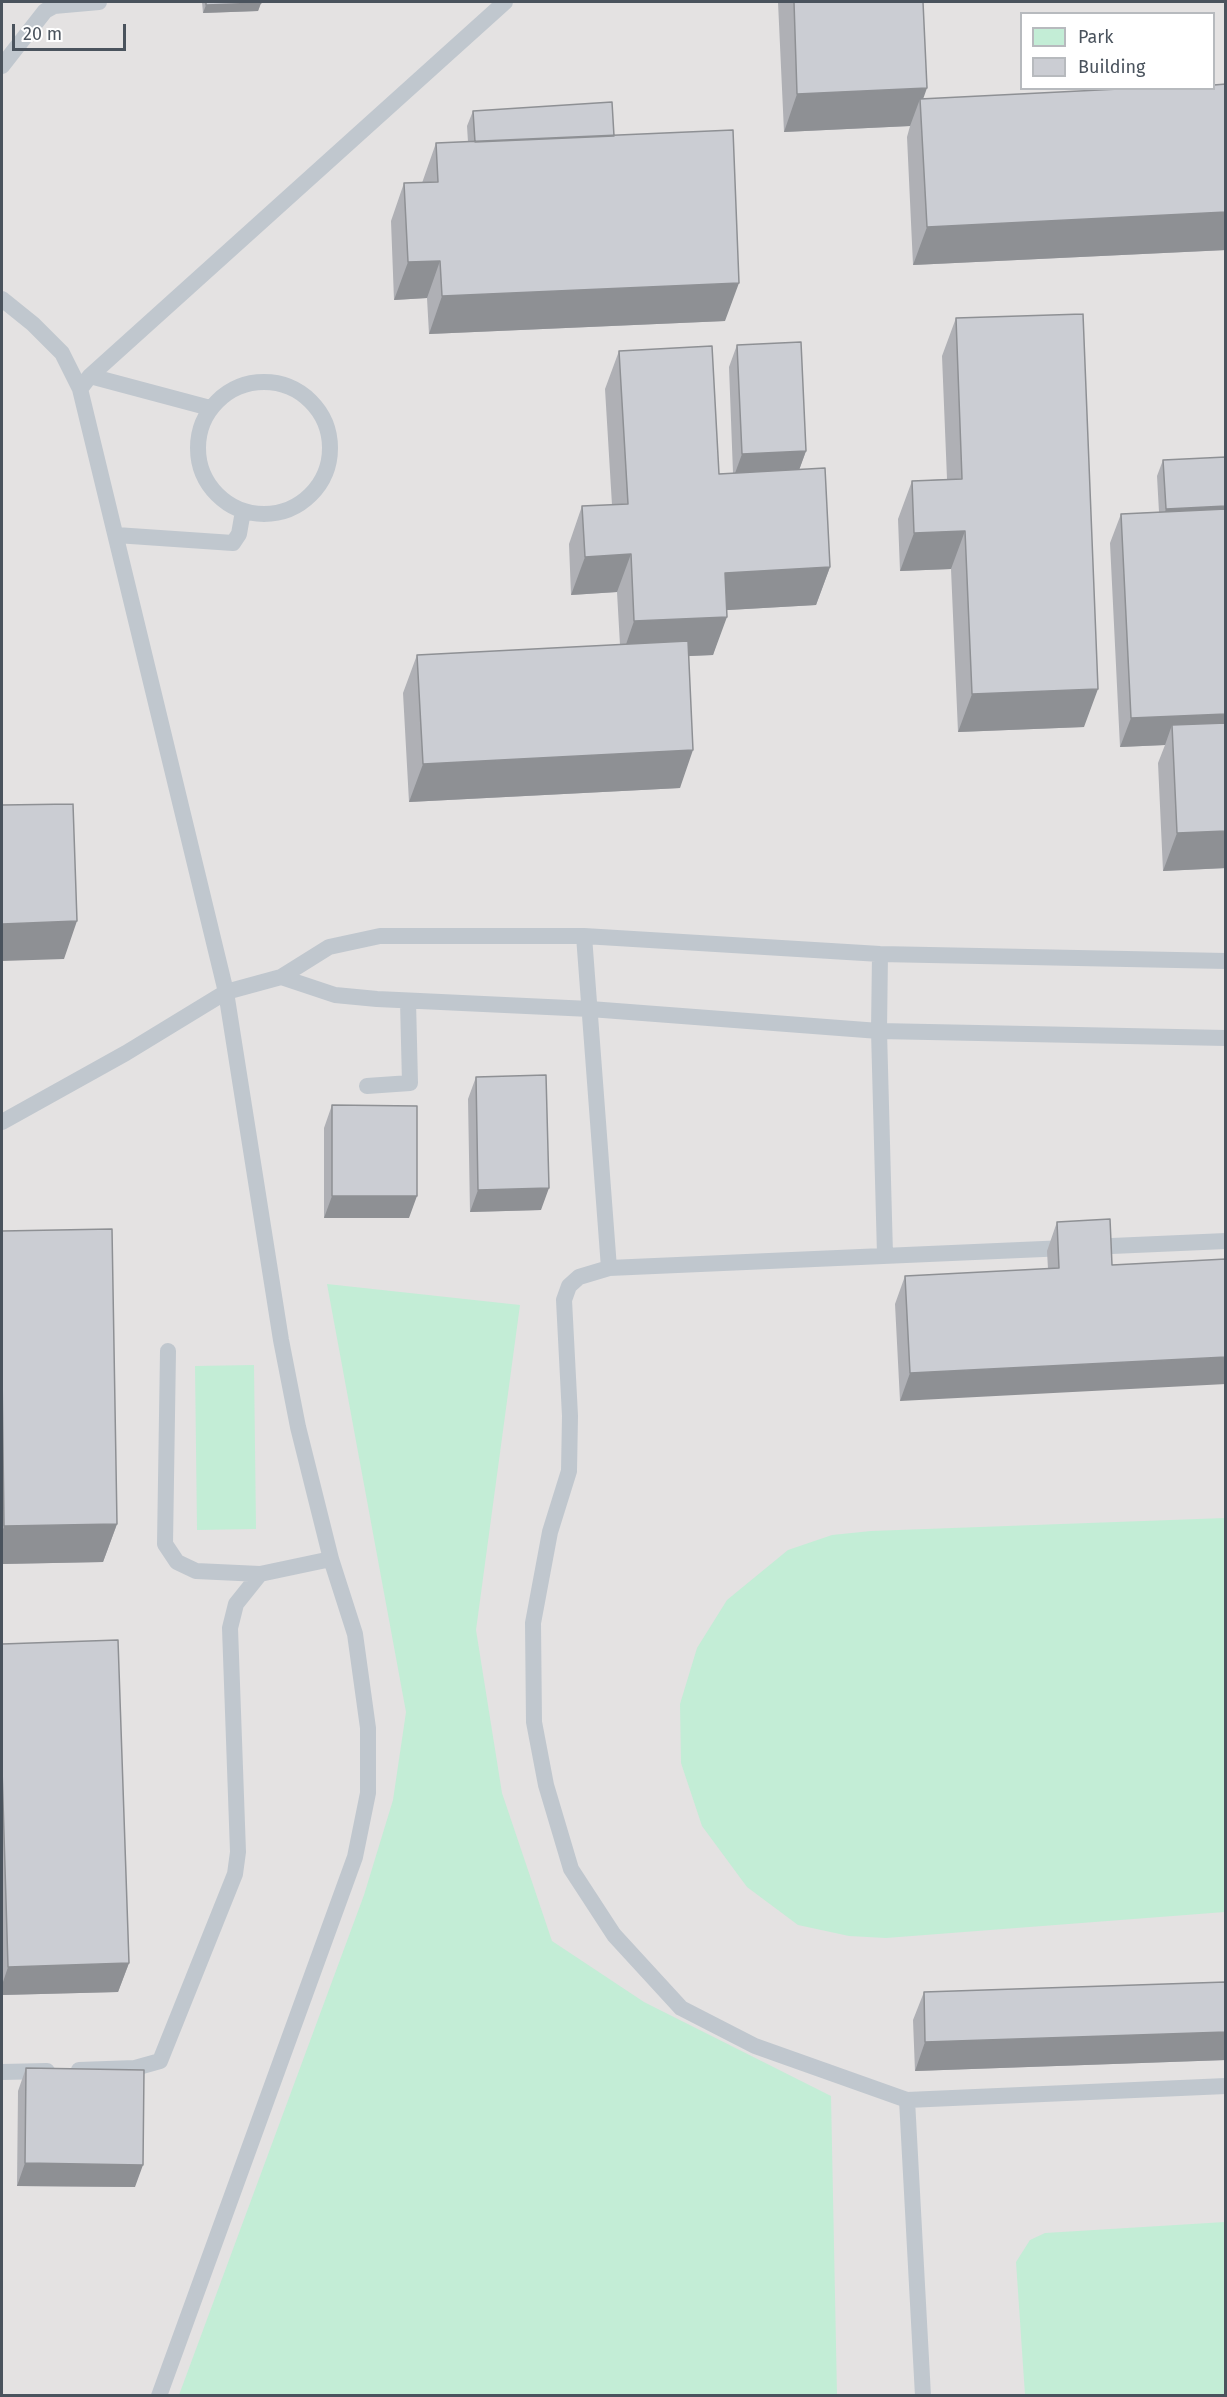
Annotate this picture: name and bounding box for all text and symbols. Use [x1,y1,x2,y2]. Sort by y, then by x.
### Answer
scale bar [15,12,129,50]
legend [1020,12,1215,90]
text: 20 m [23,23,62,45]
text: Park [1078,26,1113,48]
text: Building [1078,56,1145,78]

